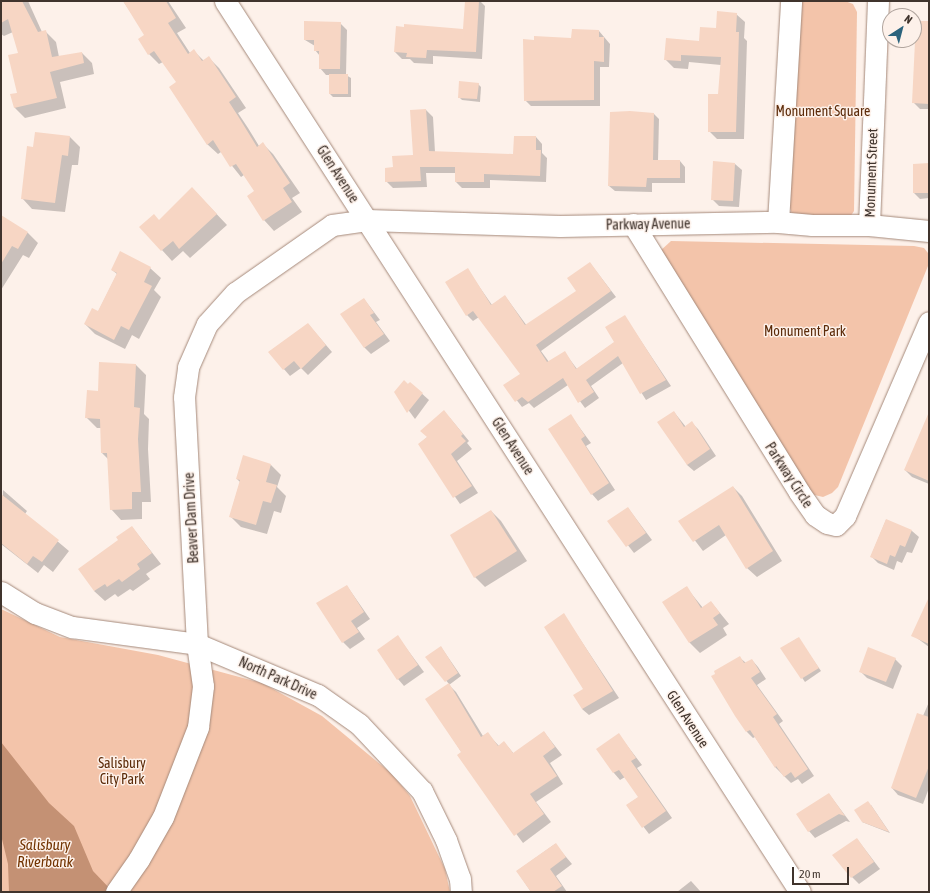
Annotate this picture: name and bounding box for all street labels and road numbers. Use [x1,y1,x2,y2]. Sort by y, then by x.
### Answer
street label: Monument Street [861,128,881,218]
street label: Glen Avenue [313,142,363,206]
street label: Parkway Avenue [606,215,690,233]
street label: Glen Avenue [488,414,538,478]
street label: Parkway Circle [762,439,816,511]
street label: Beaver Dam Drive [180,472,202,564]
street label: North Park Drive [236,653,320,703]
street label: Glen Avenue [663,687,713,751]

